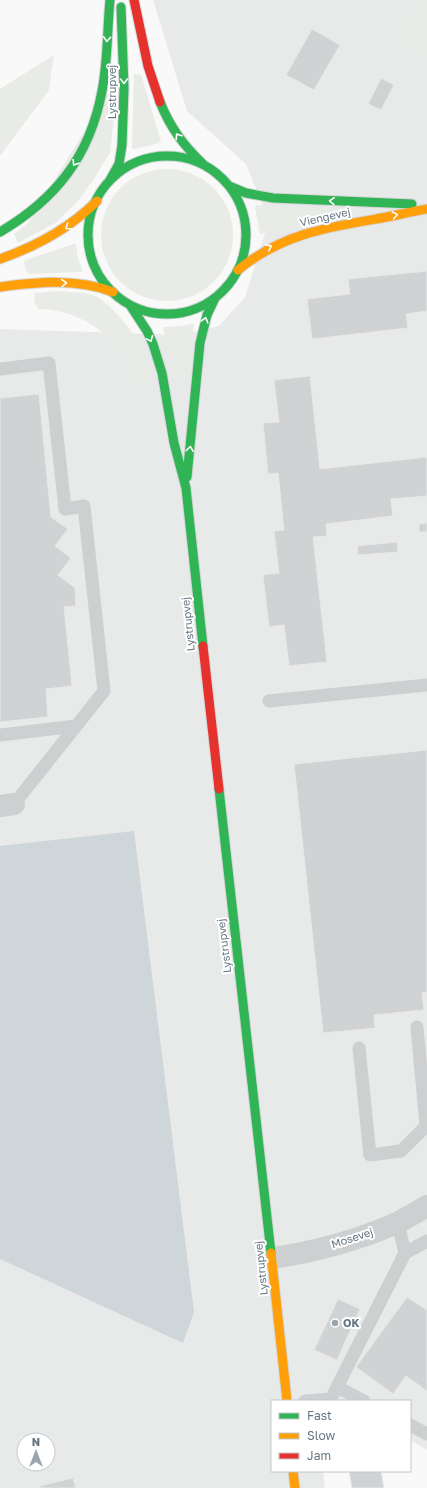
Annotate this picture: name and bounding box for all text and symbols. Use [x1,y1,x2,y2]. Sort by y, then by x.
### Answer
one-way arrow [102,36,111,42]
street label: Lystrupvej [105,65,118,119]
one-way arrow [120,78,128,84]
one-way arrow [175,133,183,140]
one-way arrow [73,159,80,166]
one-way arrow [329,197,335,205]
street label: Viengevej [298,204,352,229]
one-way arrow [392,212,398,220]
one-way arrow [65,222,72,229]
one-way arrow [265,244,273,252]
one-way arrow [61,279,67,287]
one-way arrow [200,317,209,324]
one-way arrow [145,334,153,342]
one-way arrow [186,446,195,452]
street label: Lystrupvej [178,596,197,652]
street label: Lystrupvej [214,918,233,974]
street label: Mosevej [329,1225,374,1250]
street label: Lystrupvej [251,1240,270,1296]
place label: OK [343,1316,359,1329]
marker: OK [330,1318,340,1328]
legend [271,1400,411,1472]
text: Fast [307,1408,332,1423]
text: Slow [307,1428,335,1443]
north arrow [16,1432,56,1472]
text: N [32,1435,40,1448]
text: Jam [307,1448,331,1463]

